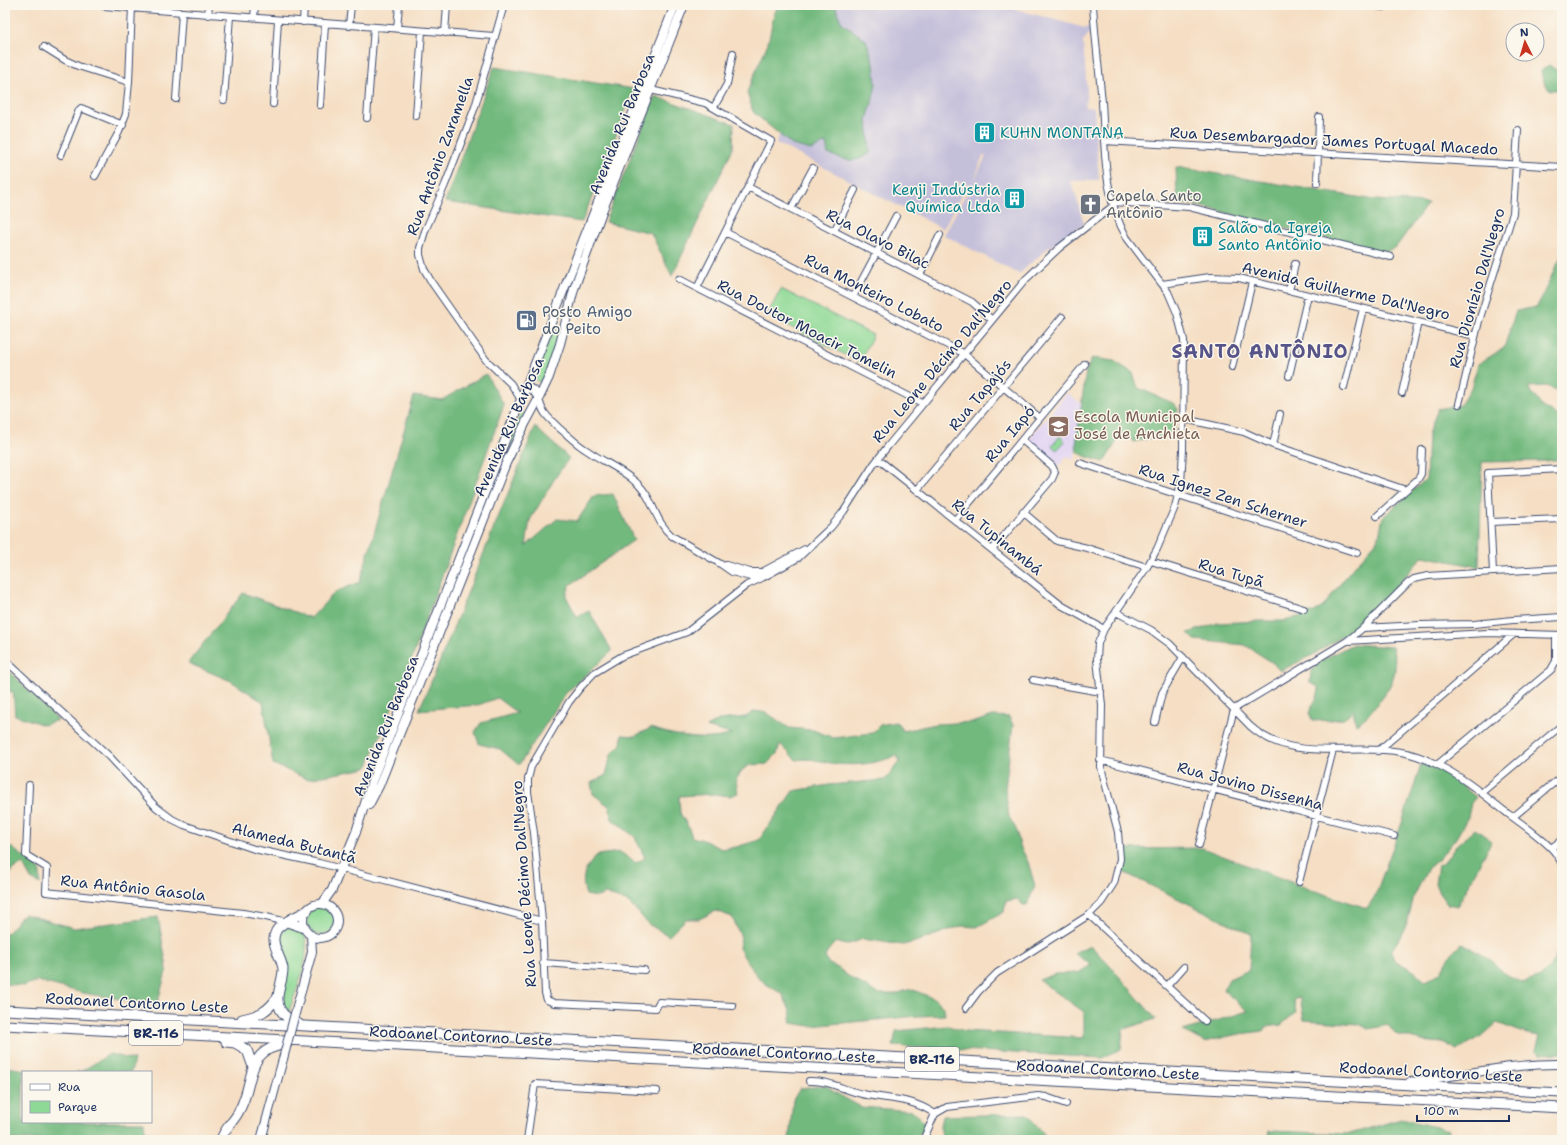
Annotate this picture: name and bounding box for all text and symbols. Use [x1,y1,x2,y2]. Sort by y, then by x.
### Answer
north arrow [1505,22,1545,62]
text: N [1519,25,1529,40]
street label: Avenida Rui Barbosa [585,50,660,198]
street label: Rua Antônio Zaramella [402,73,478,238]
building icon: KUHN MONTANA [971,120,997,146]
street label: Rua Desembargador James Portugal Macedo [1169,122,1499,160]
place label: KUHN MONTANA [1000,123,1124,143]
place label: Kenji Indústria Química Ltda [892,180,1001,217]
building icon: Kenji Indústria Química Ltda [1002,186,1028,212]
place label: Capela Santo Antônio [1106,186,1202,223]
church icon: Capela Santo Antônio [1078,192,1104,218]
street label: Rua Olavo Bilac [823,204,933,274]
street label: Rua Dionízio Dal'Negro [1445,206,1509,370]
place label: Salão da Igreja Santo Antônio [1218,218,1332,255]
building icon: Salão da Igreja Santo Antônio [1190,224,1216,250]
street label: Rua Monteiro Lobato [801,249,947,337]
street label: Avenida Guilherme Dal'Negro [1240,257,1452,325]
street label: Rua Doutor Moacir Tomelin [714,275,900,383]
street label: Rua Leone Décimo Dal'Negro [868,275,1016,447]
place label: Posto Amigo do Peito [542,302,632,339]
fuel station icon: Posto Amigo do Peito [514,308,540,334]
district label: SANTO ANTÔNIO [1171,339,1349,364]
street label: Avenida Rui Barbosa [469,354,549,500]
street label: Rua Tapajós [944,355,1016,435]
street label: Rua Iapó [981,402,1039,466]
place label: Escola Municipal José de Anchieta [1074,407,1200,444]
school or university icon: Escola Municipal José de Anchieta [1046,413,1072,439]
street label: Rua Ignez Zen Scherner [1136,459,1310,533]
street label: Rua Tupinambá [948,494,1047,580]
street label: Rua Tupã [1196,554,1267,593]
street label: Avenida Rui Barbosa [349,652,424,800]
street label: Rua Jovino Dissenha [1175,757,1326,815]
street label: Rua Leone Décimo Dal'Negro [507,780,541,988]
street label: Alameda Butantã [230,818,359,868]
street label: Rua Antônio Gasola [59,870,207,906]
street label: Rodoanel Contorno Leste [45,988,229,1018]
road number: BR-116 [129,1021,183,1045]
street label: Rodoanel Contorno Leste [369,1021,553,1051]
street label: Rodoanel Contorno Leste [692,1038,876,1068]
road number: BR-116 [905,1047,959,1071]
street label: Rodoanel Contorno Leste [1016,1055,1200,1085]
street label: Rodoanel Contorno Leste [1339,1057,1523,1087]
legend [22,1071,152,1123]
text: Rua [58,1079,81,1095]
scale bar [1417,1097,1509,1123]
text: Parque [58,1099,97,1115]
text: 100 m [1423,1103,1459,1119]

